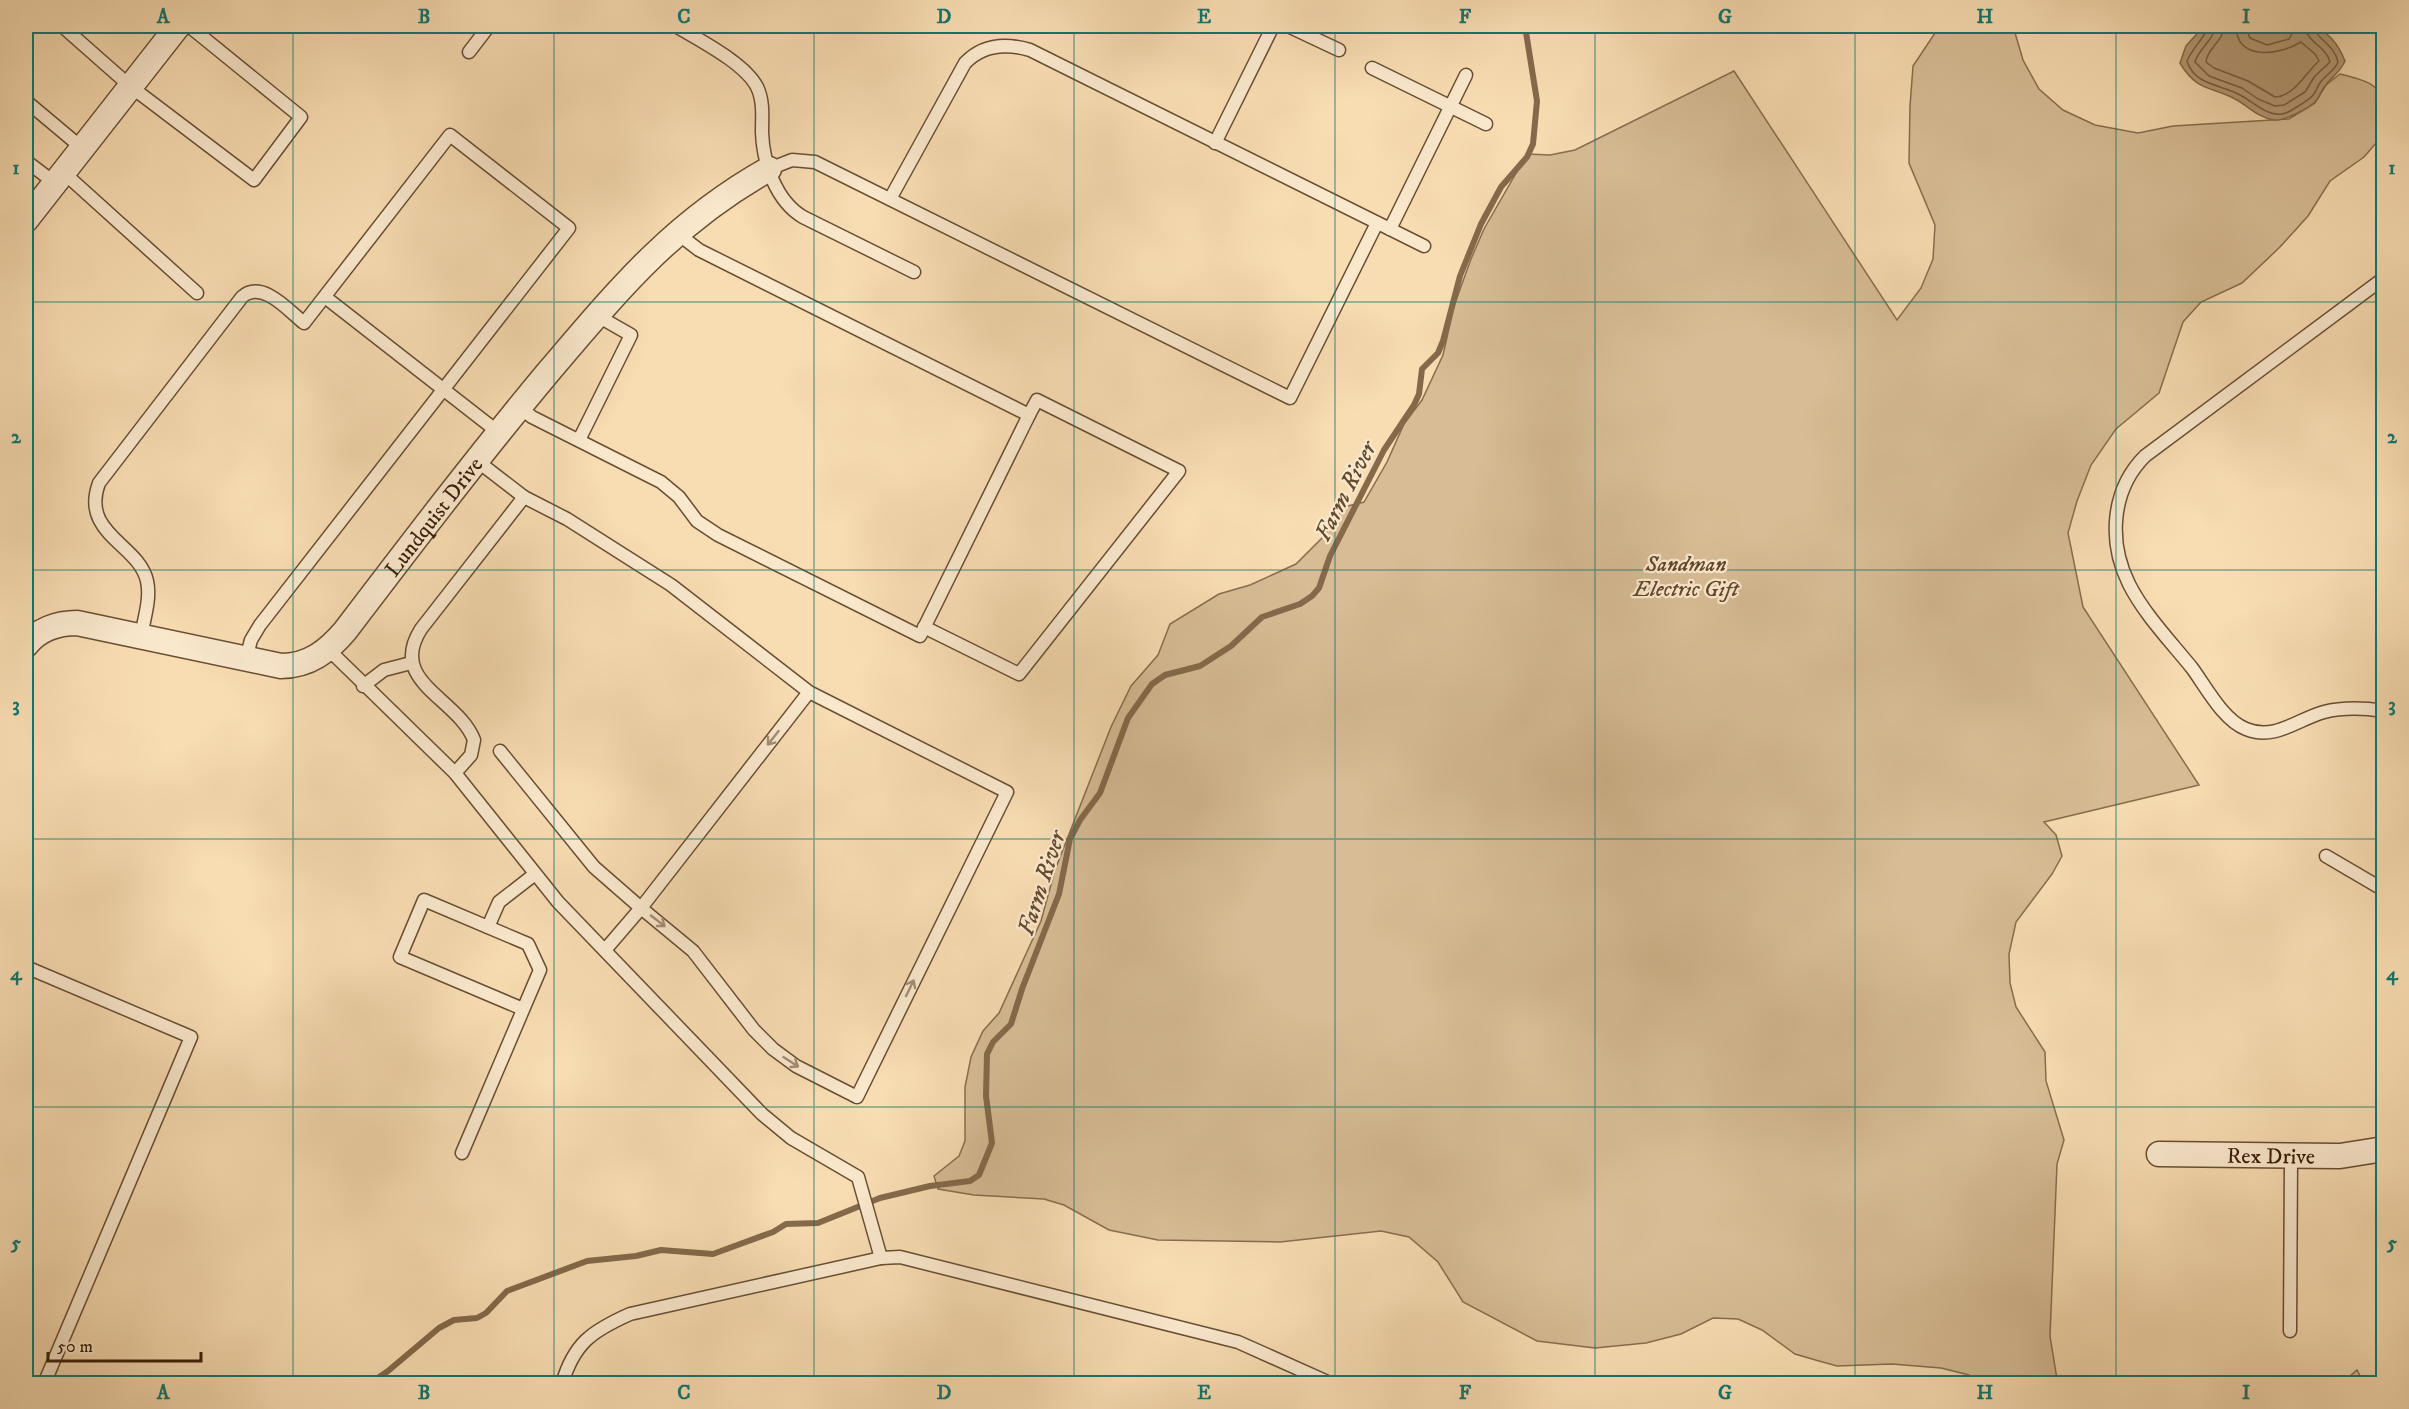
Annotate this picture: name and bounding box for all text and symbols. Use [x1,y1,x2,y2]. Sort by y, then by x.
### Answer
text: A [156,5,171,30]
text: B [418,5,430,30]
text: C [677,5,691,30]
text: D [937,5,952,30]
text: E [1197,5,1211,30]
text: F [1459,5,1472,30]
text: G [1718,5,1732,30]
text: H [1977,5,1994,30]
text: I [2242,5,2250,30]
text: 1 [12,156,20,181]
text: 1 [2388,156,2396,181]
text: 2 [11,425,22,450]
text: 2 [2387,425,2398,450]
water label: Farm River [1308,434,1385,546]
street label: Lundquist Drive [379,452,489,582]
park label: Sandman Electric Gift [1632,551,1740,603]
text: 3 [12,693,20,718]
text: 3 [2388,693,2396,718]
one-way arrow [766,730,779,746]
water label: Farm River [1011,825,1074,939]
one-way arrow [650,915,666,928]
text: 4 [10,962,23,987]
text: 4 [2386,962,2399,987]
one-way arrow [905,980,916,998]
one-way arrow [782,1057,799,1069]
street label: Rex Drive [2227,1143,2315,1171]
text: 5 [10,1231,21,1256]
text: 5 [2386,1231,2397,1256]
scale bar [48,1325,201,1363]
text: 50 m [57,1336,93,1358]
text: A [156,1381,171,1406]
text: B [418,1381,430,1406]
text: C [677,1381,691,1406]
text: D [937,1381,952,1406]
text: E [1197,1381,1211,1406]
text: F [1459,1381,1472,1406]
text: G [1718,1381,1732,1406]
text: H [1977,1381,1994,1406]
text: I [2242,1381,2250,1406]

